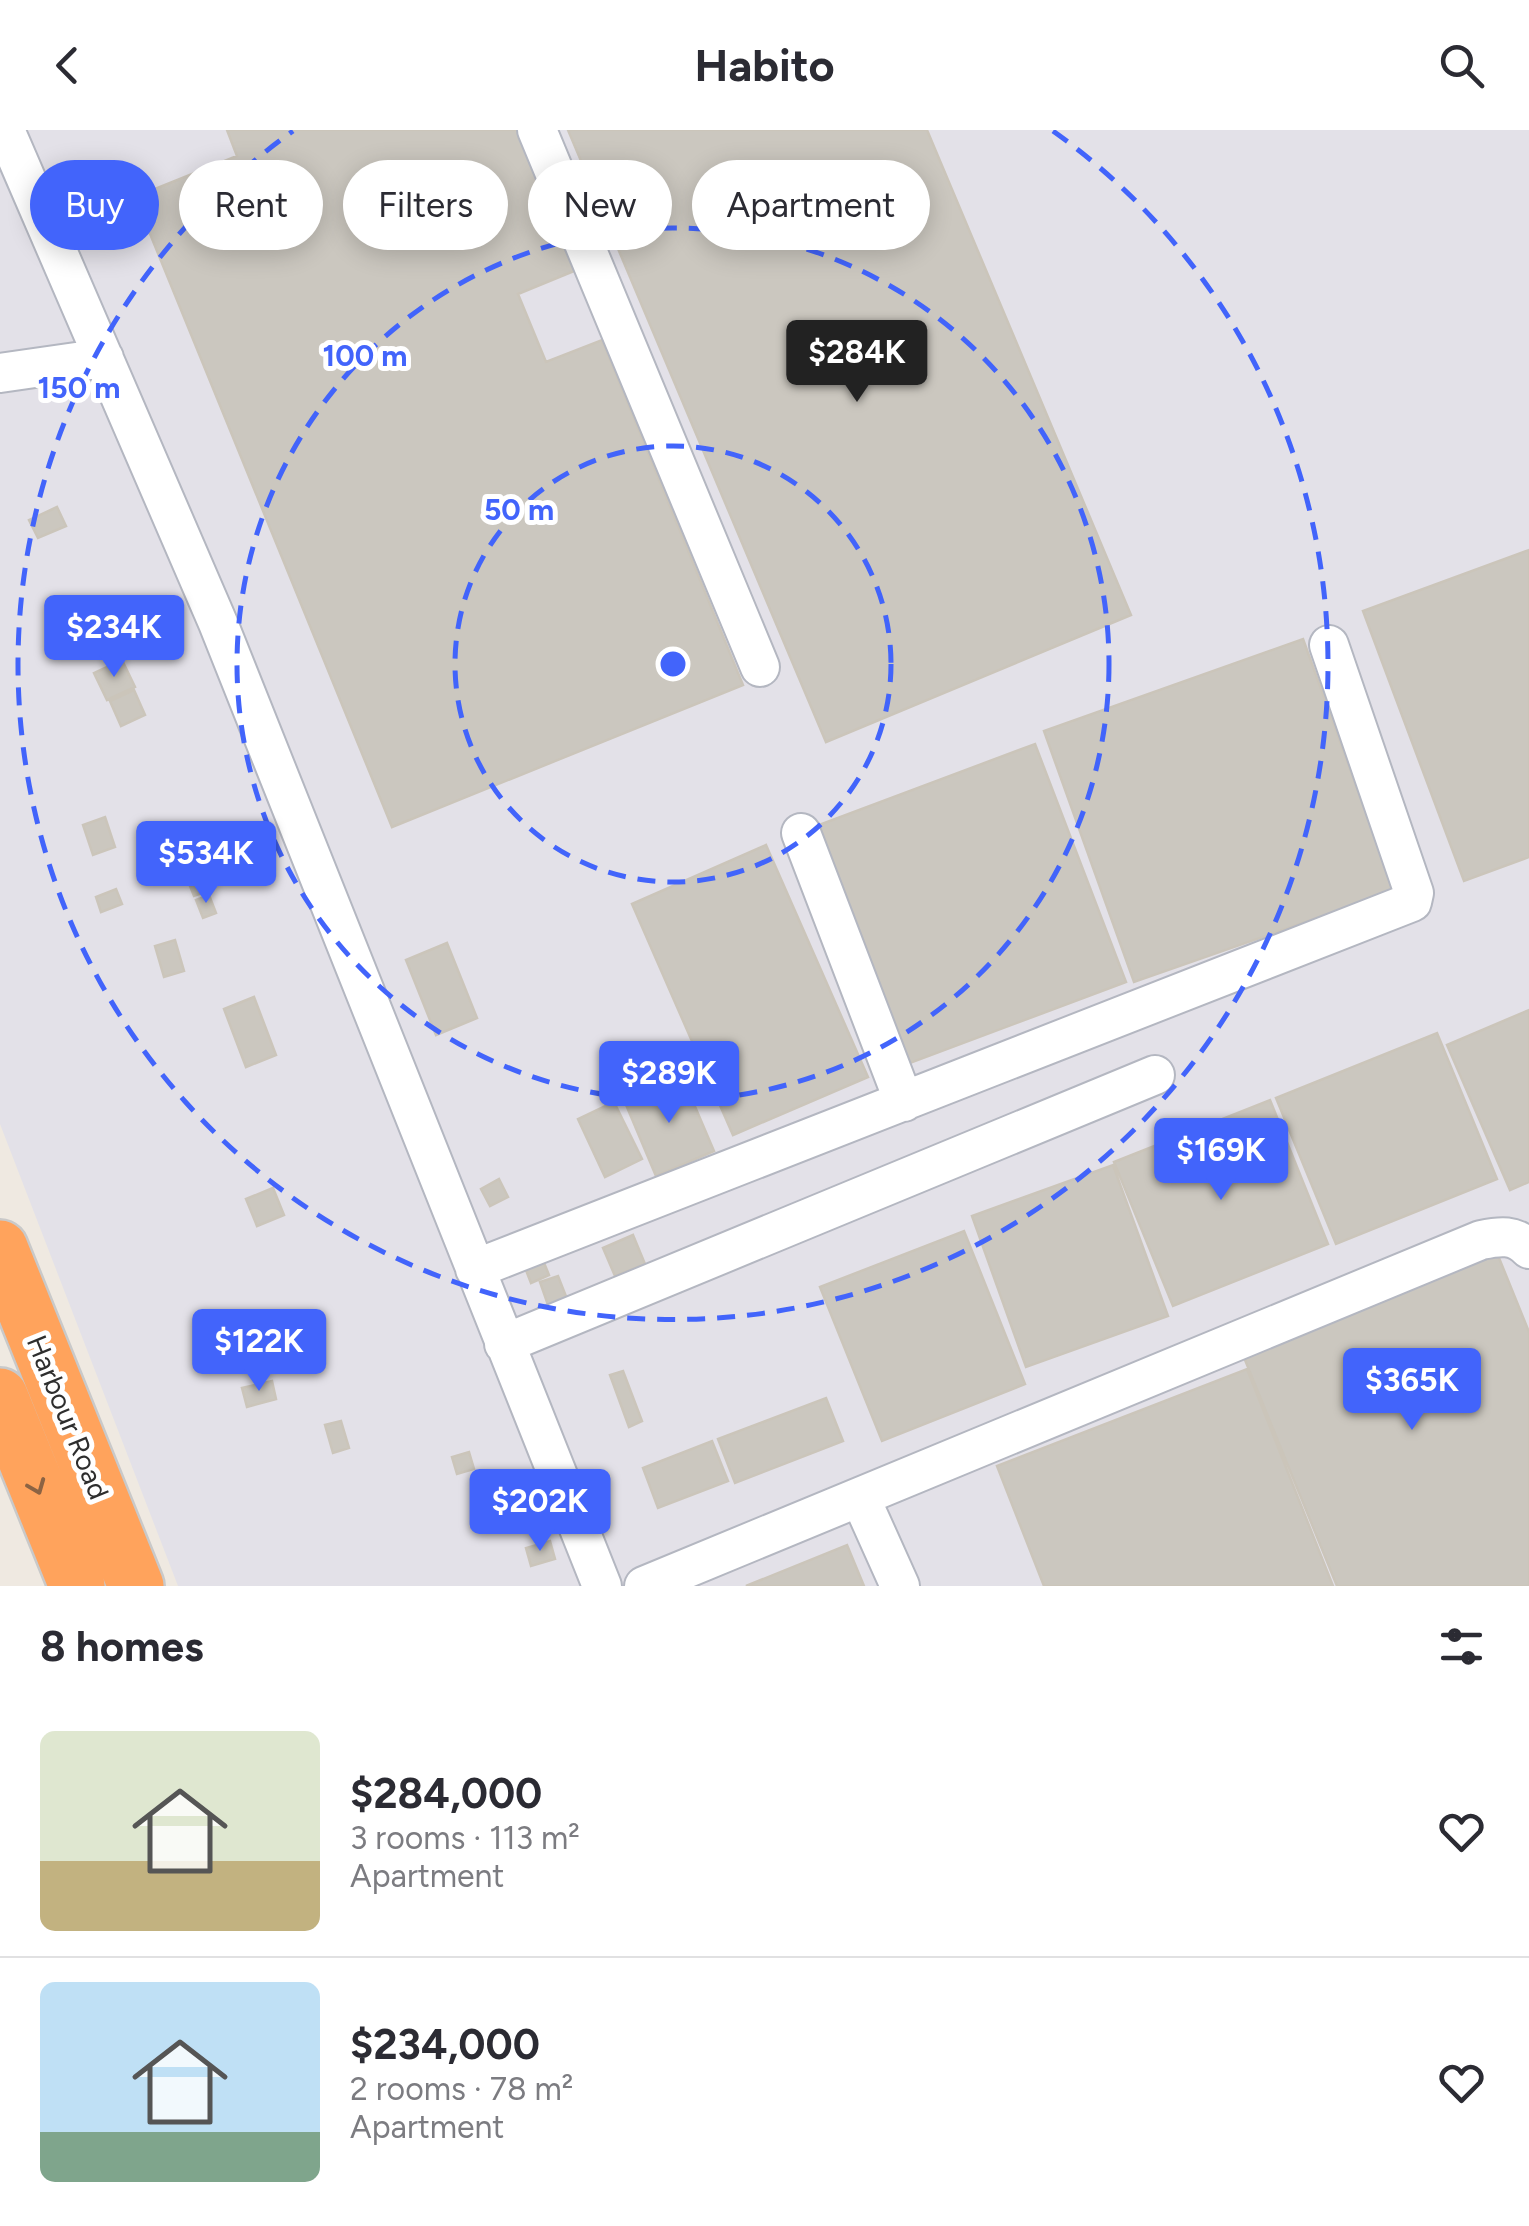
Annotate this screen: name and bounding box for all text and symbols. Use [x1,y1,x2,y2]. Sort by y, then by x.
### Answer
icon: back [40,38,95,93]
text: Habito [694,38,835,92]
icon: search [1434,38,1489,93]
chip: Buy [30,160,159,250]
chip: Rent [179,160,323,250]
chip: Filters [343,160,508,250]
chip: New [528,160,672,250]
chip: Apartment [692,160,930,250]
pin: $284K [787,320,927,405]
text: $284K [808,333,906,371]
text: 100 m [323,337,407,374]
text: 150 m [38,369,120,406]
text: 50 m [484,491,554,528]
pin: $234K [44,595,184,680]
text: $234K [66,608,162,646]
centre of rings [655,646,691,682]
pin: $534K [136,821,276,906]
text: $534K [158,834,254,872]
pin: $289K [599,1041,739,1126]
text: $289K [621,1054,717,1092]
pin: $169K [1151,1118,1291,1203]
text: $169K [1176,1131,1266,1169]
pin: $122K [189,1309,329,1394]
text: $122K [214,1322,304,1360]
street label: Harbour Road [20,1330,116,1504]
pin: $365K [1342,1348,1482,1433]
text: $365K [1365,1361,1459,1399]
pin: $202K [470,1469,610,1554]
one-way arrow [25,1477,45,1495]
text: $202K [492,1482,588,1520]
icon: filters [1434,1619,1489,1674]
text: 8 homes [40,1621,204,1672]
text: $284,000 [350,1768,542,1819]
icon: home [120,1771,240,1891]
icon: heart [1434,1804,1489,1859]
text: 3 rooms · 113 m² [350,1819,580,1857]
text: Apartment [350,1857,504,1895]
text: $234,000 [350,2019,540,2070]
icon: home [120,2022,240,2142]
icon: heart [1434,2055,1489,2110]
text: 2 rooms · 78 m² [350,2070,573,2108]
text: Apartment [350,2108,504,2146]

